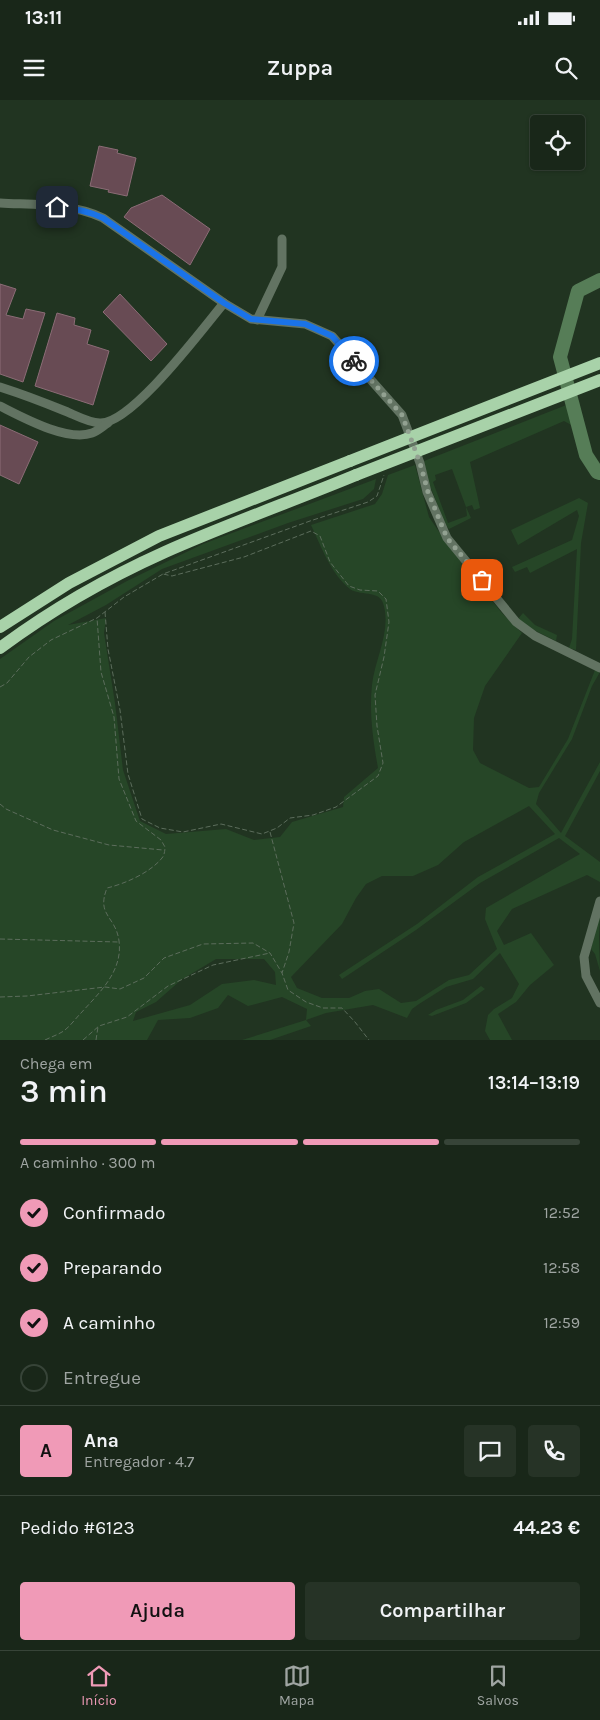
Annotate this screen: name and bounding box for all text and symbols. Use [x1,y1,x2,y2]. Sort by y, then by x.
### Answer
text: 13:11 [25,7,62,29]
icon: menu [20,54,48,82]
icon: search [552,54,580,82]
text: Zuppa [267,55,333,81]
map controls [530,115,585,170]
button: locate [530,115,585,170]
pin [36,186,78,228]
icon: home [43,193,71,221]
courier [329,336,379,386]
icon: bike [340,347,368,375]
pin [461,559,503,601]
icon: bag [468,566,496,594]
text: Chega em [20,1054,93,1073]
text: 13:14–13:19 [488,1072,580,1094]
text: 3 min [20,1073,108,1110]
text: A caminho · 300 m [20,1153,156,1172]
icon: check [20,1199,48,1227]
text: Confirmado [63,1202,165,1224]
text: 12:52 [543,1203,580,1222]
icon: check [20,1254,48,1282]
text: Preparando [63,1257,162,1279]
text: 12:58 [543,1258,580,1277]
icon: check [20,1309,48,1337]
text: A caminho [63,1312,155,1334]
text: 12:59 [543,1313,580,1332]
text: Entregue [63,1367,141,1389]
button: chat [464,1425,516,1477]
button: phone [528,1425,580,1477]
text: Ana [84,1430,119,1452]
text: A [40,1440,52,1462]
text: Entregador · 4.7 [84,1452,194,1471]
text: Pedido #6123 [20,1517,135,1539]
text: 44.23 € [513,1517,580,1539]
button: Ajuda [20,1582,295,1640]
button: Compartilhar [305,1582,580,1640]
tab: Início [81,1662,117,1709]
tab: Mapa [279,1662,314,1709]
tab: Salvos [477,1662,519,1709]

